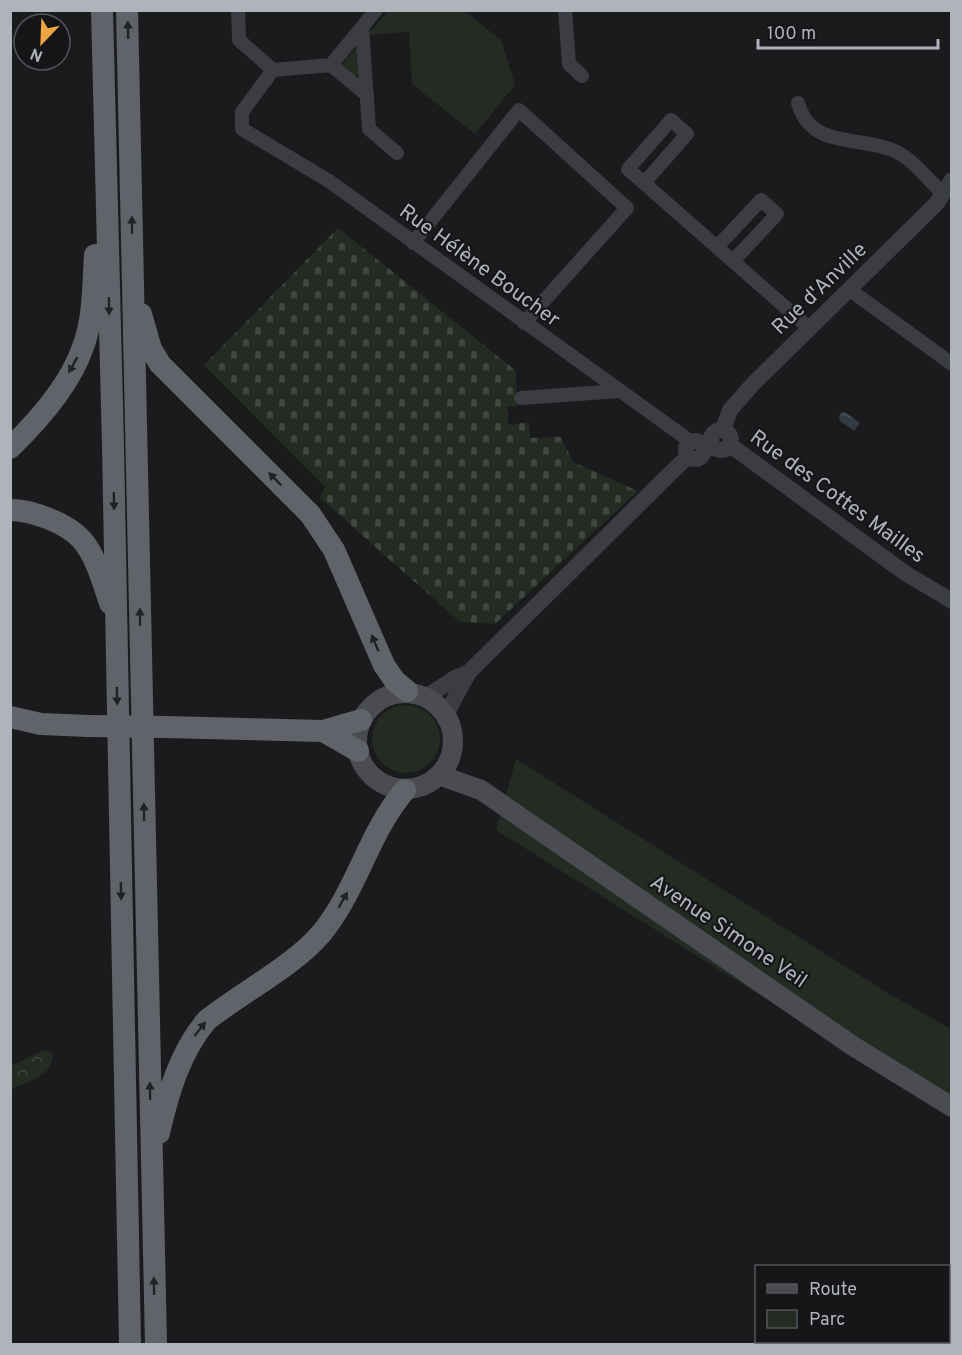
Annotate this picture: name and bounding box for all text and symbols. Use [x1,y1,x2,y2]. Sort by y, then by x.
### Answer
north arrow [12,12,72,72]
scale bar [758,12,938,50]
one-way arrow [123,21,133,40]
text: 100 m [767,23,816,46]
text: N [28,43,46,65]
street label: Rue Hélène Boucher [393,199,565,334]
one-way arrow [127,216,137,235]
street label: Rue d'Anville [767,237,873,341]
one-way arrow [105,296,114,315]
one-way arrow [68,357,78,374]
street label: Rue des Cottes Mailles [744,424,930,570]
one-way arrow [268,471,282,486]
one-way arrow [109,491,119,510]
one-way arrow [135,608,144,627]
one-way arrow [370,635,379,652]
one-way arrow [112,686,122,705]
one-way arrow [139,803,149,822]
street label: Avenue Simone Veil [644,870,812,995]
one-way arrow [116,881,125,900]
one-way arrow [338,892,349,908]
one-way arrow [194,1021,206,1036]
one-way arrow [145,1082,155,1101]
legend [755,1265,950,1343]
one-way arrow [150,1277,159,1296]
text: Route [809,1279,857,1302]
text: Parc [809,1309,845,1332]

